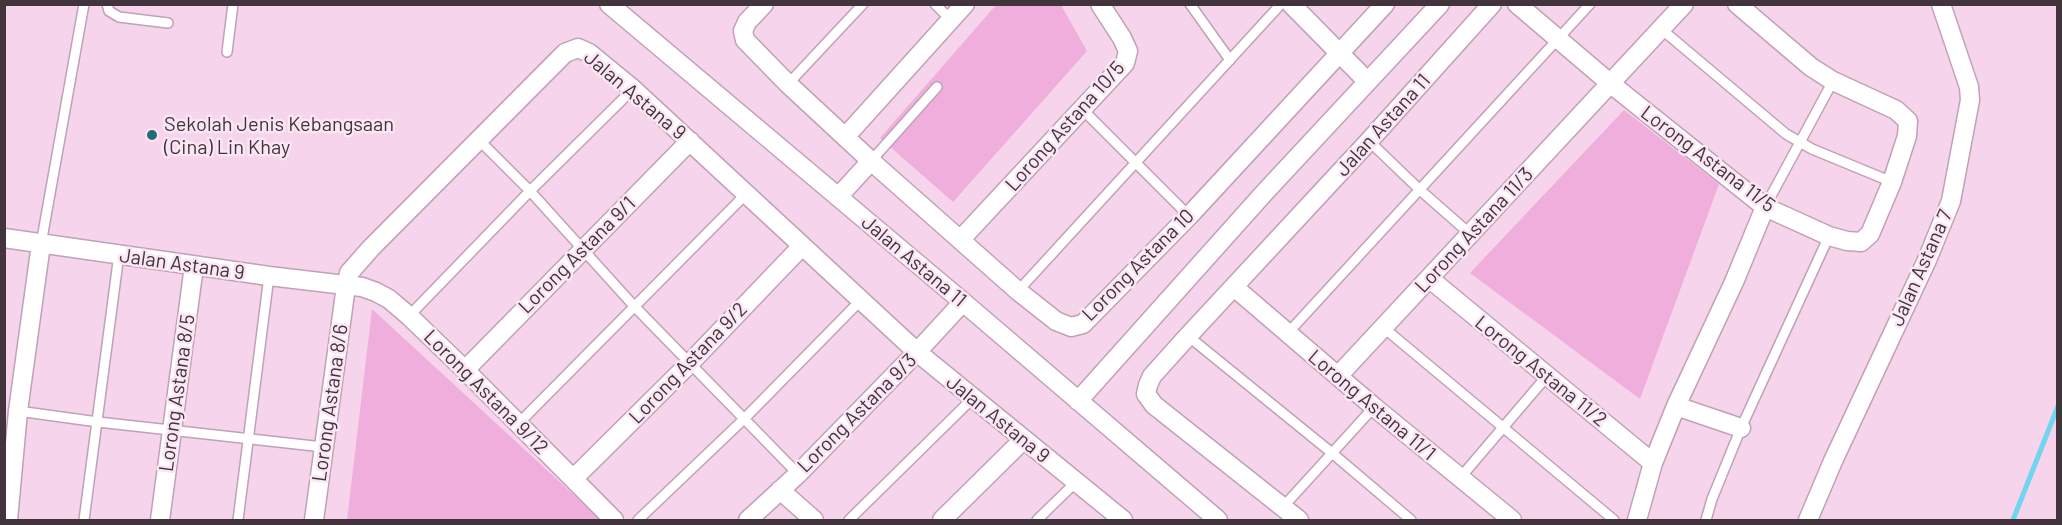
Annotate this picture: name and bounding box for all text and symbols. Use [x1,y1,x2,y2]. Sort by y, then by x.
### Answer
street label: Jalan Astana 9 [579,45,691,145]
street label: Lorong Astana 10/5 [1000,56,1130,196]
street label: Jalan Astana 11 [1331,69,1435,181]
street label: Lorong Astana 11/5 [1636,101,1780,217]
place label: Sekolah Jenis Kebangsaan (Cina) Lin Khay [164,112,394,159]
marker: Sekolah Jenis Kebangsaan (Cina) Lin Khay [145,128,159,142]
street label: Lorong Astana 11/3 [1410,162,1538,298]
street label: Lorong Astana 9/1 [514,192,640,318]
street label: Lorong Astana 10 [1077,204,1199,326]
street label: Jalan Astana 7 [1885,206,1957,330]
street label: Jalan Astana 11 [857,210,971,312]
street label: Jalan Astana 9 [118,243,246,285]
street label: Lorong Astana 9/2 [624,297,752,429]
street label: Lorong Astana 11/2 [1470,310,1612,432]
street label: Lorong Astana 8/5 [154,313,200,473]
street label: Lorong Astana 8/6 [307,323,353,483]
street label: Lorong Astana 9/12 [419,325,553,459]
street label: Lorong Astana 11/1 [1303,345,1441,465]
street label: Lorong Astana 9/3 [792,348,922,478]
street label: Jalan Astana 9 [941,370,1055,468]

